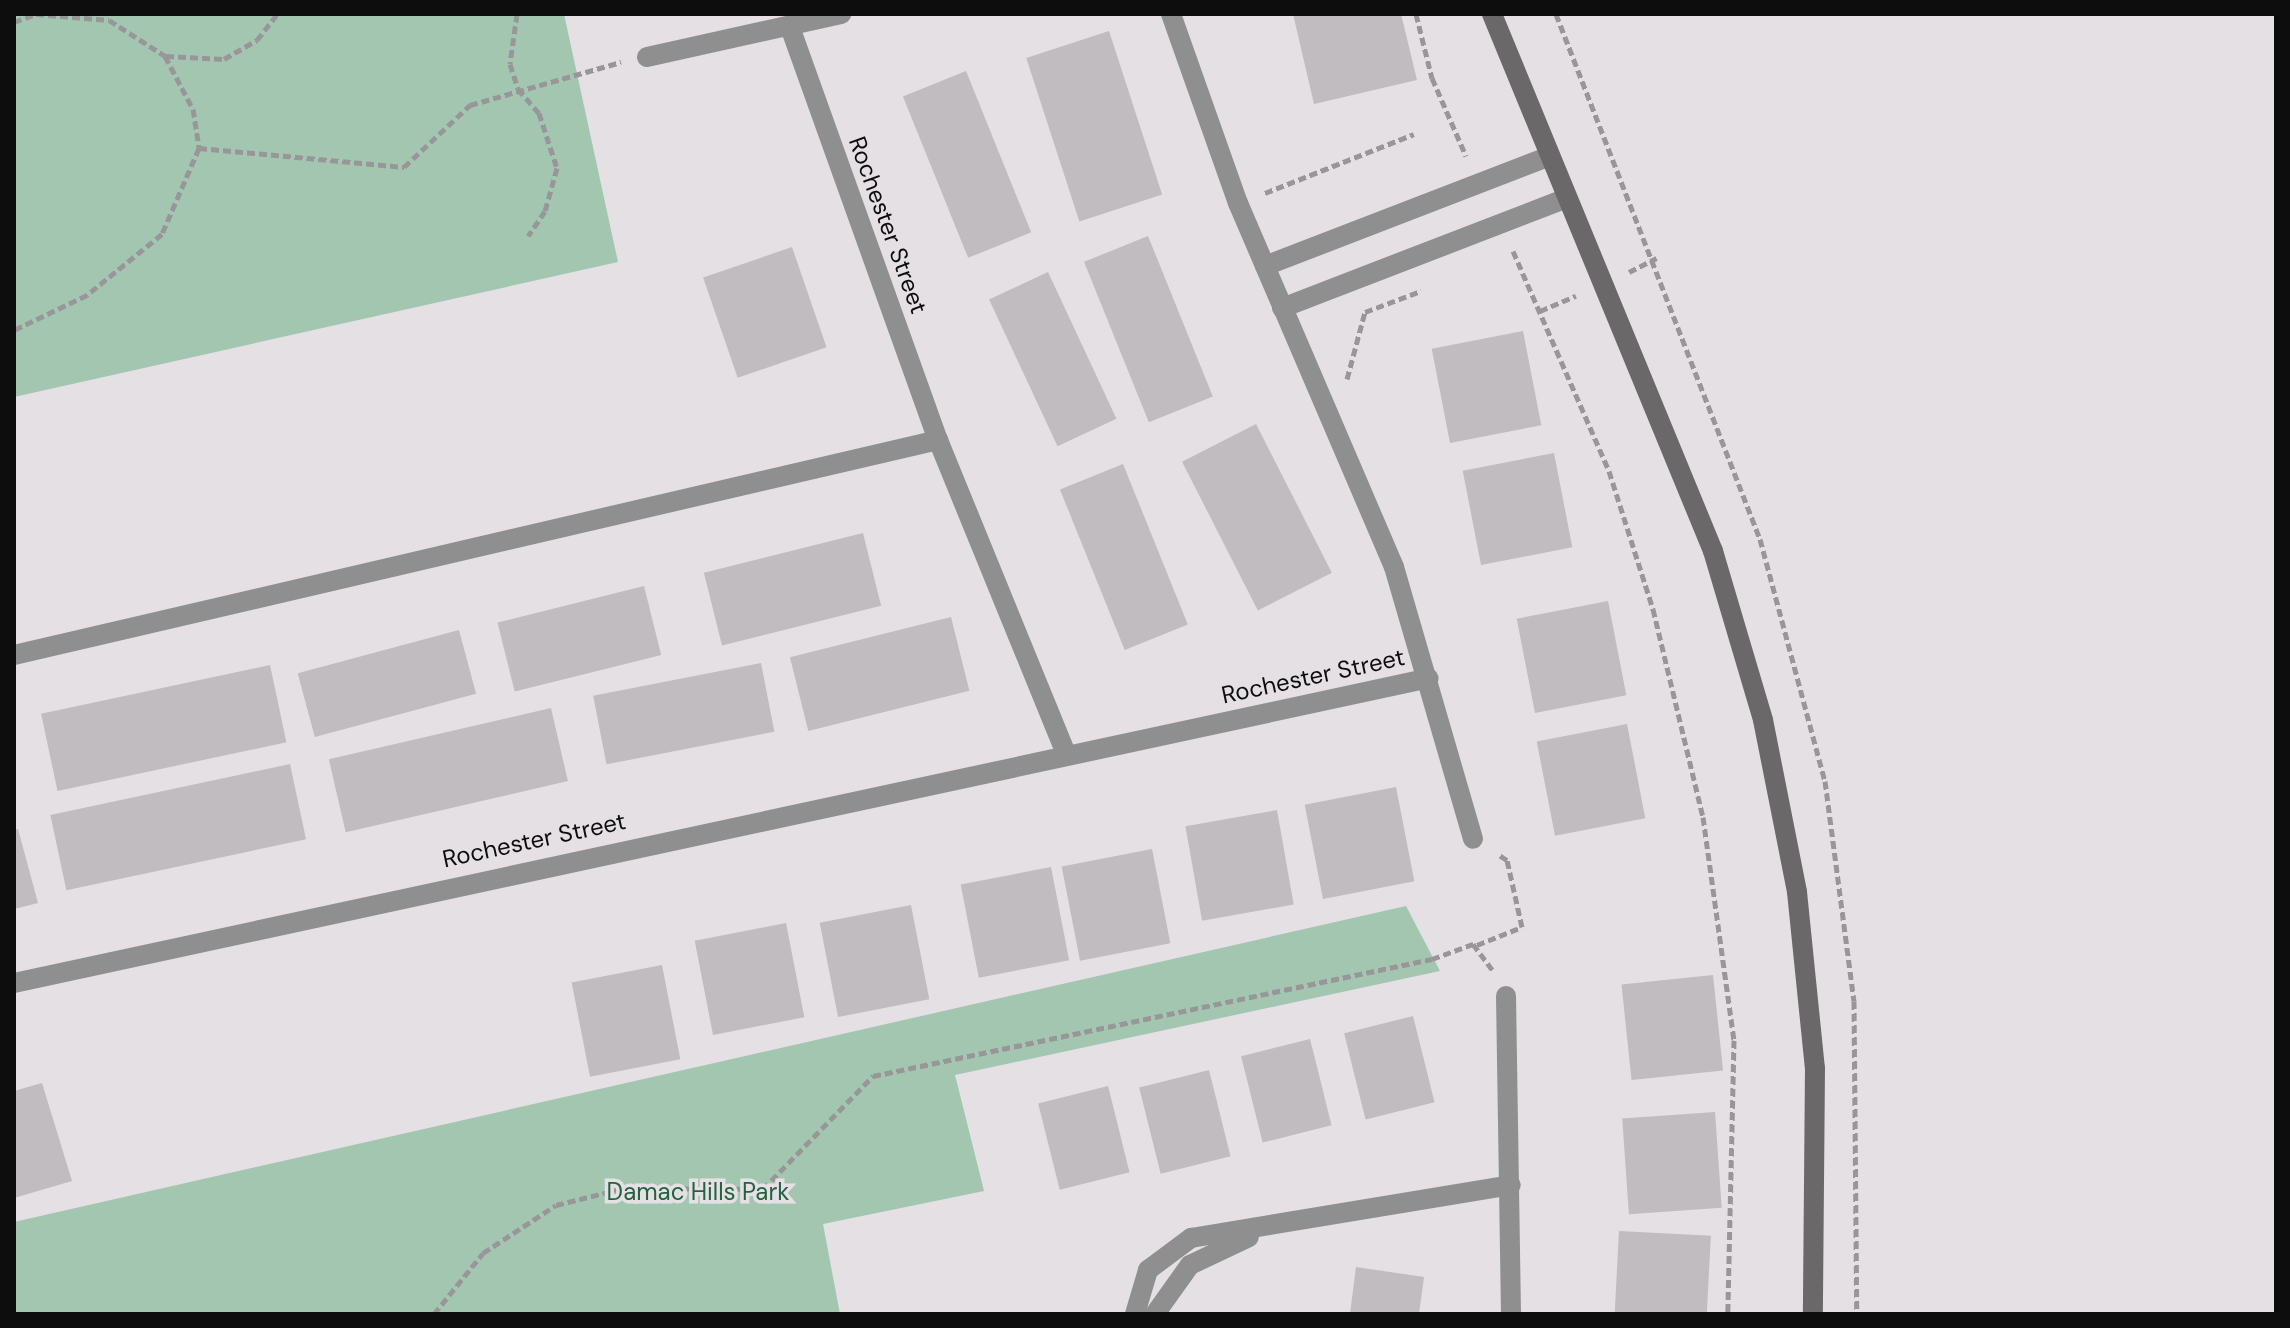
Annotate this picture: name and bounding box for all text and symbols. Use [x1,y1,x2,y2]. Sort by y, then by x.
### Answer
street label: Rochester Street [843,132,933,318]
street label: Rochester Street [1219,643,1407,709]
street label: Rochester Street [440,807,628,873]
park label: Damac Hills Park [607,1178,789,1206]

